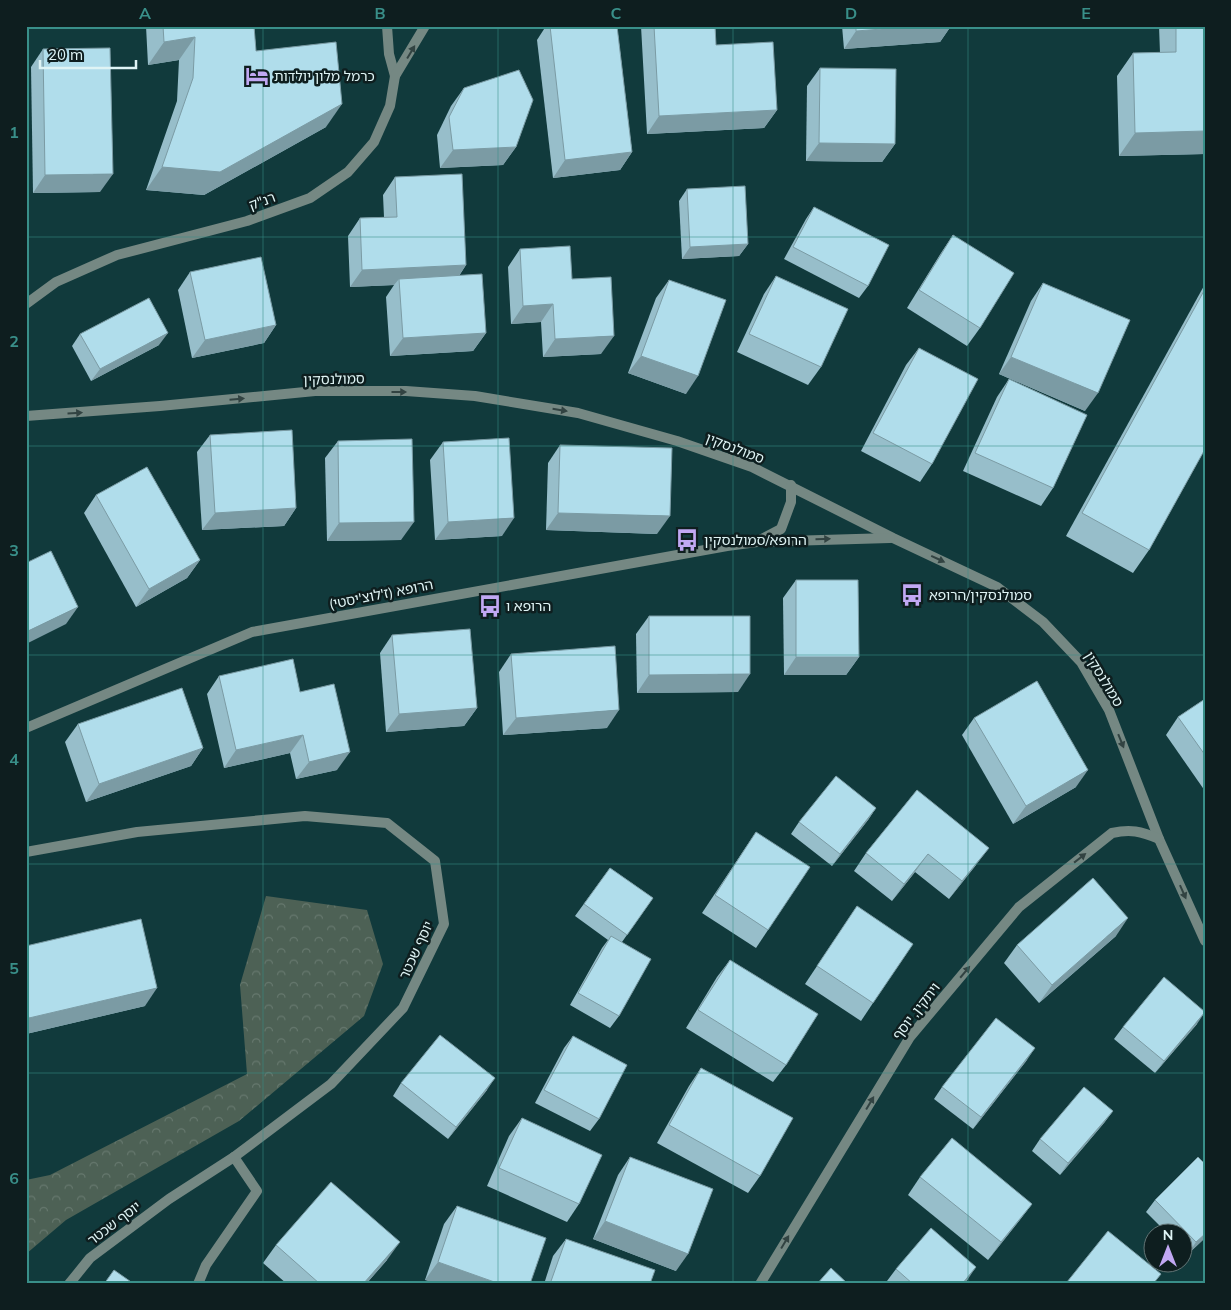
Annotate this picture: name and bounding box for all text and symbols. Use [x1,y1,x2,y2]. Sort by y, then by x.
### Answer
text: A [139,3,151,23]
text: B [374,3,386,23]
text: C [611,3,622,23]
text: D [845,3,857,23]
text: E [1081,3,1091,23]
scale bar [40,38,136,70]
text: 20 m [48,45,83,64]
one-way arrow [406,45,415,58]
hotel icon: כרמל מלון יולדות [244,63,270,89]
place label: כרמל מלון יולדות [274,67,375,85]
text: 1 [9,122,19,142]
street label: רנ"ק [246,188,278,214]
text: 2 [9,331,19,351]
street label: סמולנסקין [303,369,365,389]
one-way arrow [391,388,407,396]
one-way arrow [229,395,245,403]
one-way arrow [552,407,568,415]
one-way arrow [67,408,83,416]
street label: סמולנסקין [703,429,767,467]
bus stop icon: הרופא/סמולנסקין [674,527,700,553]
place label: הרופא/סמולנסקין [704,531,807,549]
one-way arrow [816,535,832,543]
text: 3 [9,540,19,560]
one-way arrow [931,555,945,563]
street label: הרופא (ז'לוצ'יסטי) [327,575,435,613]
bus stop icon: סמולנסקין/הרופא [899,582,925,608]
place label: סמולנסקין/הרופא [929,586,1032,604]
bus stop icon: הרופא ו [477,593,503,619]
place label: הרופא ו [506,597,551,615]
street label: סמולנסקין [1080,648,1128,710]
one-way arrow [1117,734,1125,749]
text: 4 [9,749,19,769]
one-way arrow [1073,853,1086,864]
one-way arrow [1179,885,1187,899]
street label: יוסף שכטר [395,918,437,982]
text: 5 [9,958,19,978]
one-way arrow [959,966,970,979]
street label: ויתקין, יוסף [888,979,944,1043]
one-way arrow [865,1097,874,1110]
text: 6 [9,1168,19,1188]
street label: יוסף שכטר [84,1197,144,1249]
north arrow [1144,1222,1194,1272]
text: N [1163,1226,1173,1244]
one-way arrow [781,1236,790,1249]

